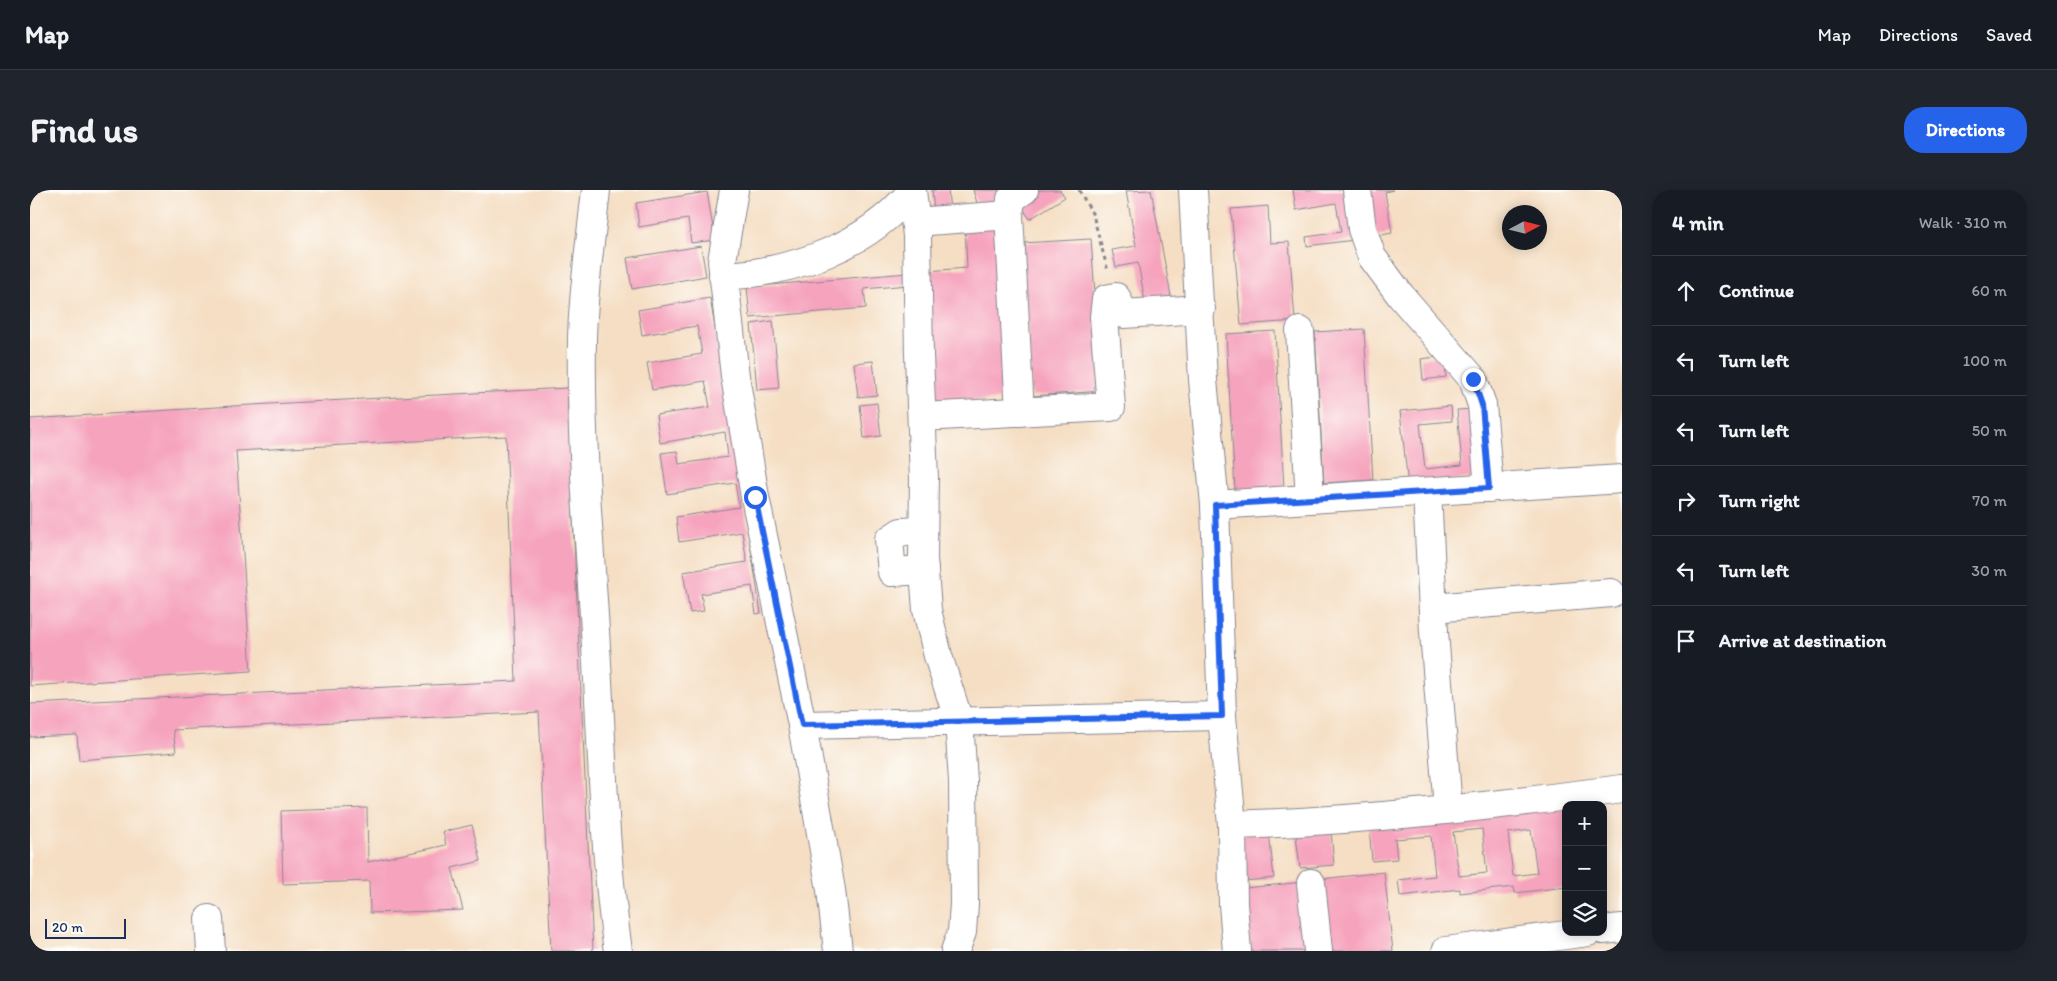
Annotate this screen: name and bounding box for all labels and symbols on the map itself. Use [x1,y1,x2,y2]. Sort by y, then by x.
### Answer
north arrow [1502,205,1547,250]
route end [1462,368,1485,391]
route start [744,486,767,509]
scale bar [45,916,126,939]

